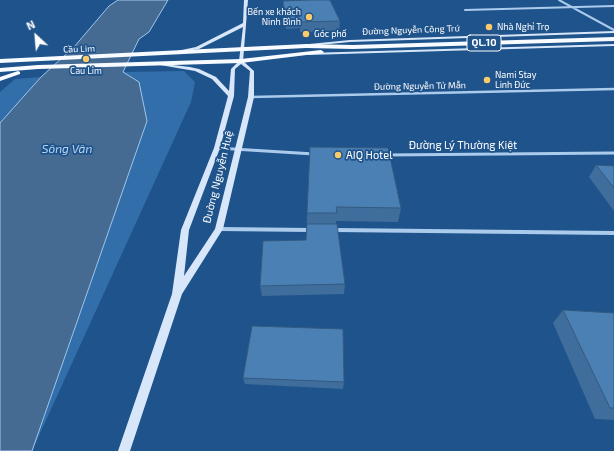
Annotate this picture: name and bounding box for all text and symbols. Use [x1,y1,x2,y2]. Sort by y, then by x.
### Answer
place label: Bến xe khách Ninh Bình [247,7,301,28]
marker: Bến xe khách Ninh Bình [304,12,314,22]
north arrow [16,16,56,56]
text: N [24,17,37,32]
marker: Nhà Nghỉ Trọ [484,22,494,32]
place label: Nhà Nghỉ Trọ [497,22,549,32]
street label: Đường Nguyễn Công Trứ [362,23,460,37]
marker: Góc phố [301,29,311,39]
place label: Góc phố [314,29,347,39]
road number: QL.10 [467,35,501,51]
street label: Cầu Lim [63,43,95,55]
marker: Cau Lim [81,54,91,64]
place label: Cau Lim [70,66,102,76]
place label: Nami Stay Linh Đức [495,70,537,91]
marker: Nami Stay Linh Đức [482,75,492,85]
street label: Đường Nguyễn Tử Mẫn [374,80,466,92]
street label: Đuờng Nguyễn Huệ [200,129,236,225]
street label: Đường Lý Thường Kiệt [409,138,517,152]
water label: Sông Vân [42,142,92,156]
place label: AIQ Hotel [346,148,392,162]
marker: AIQ Hotel [333,150,343,160]

